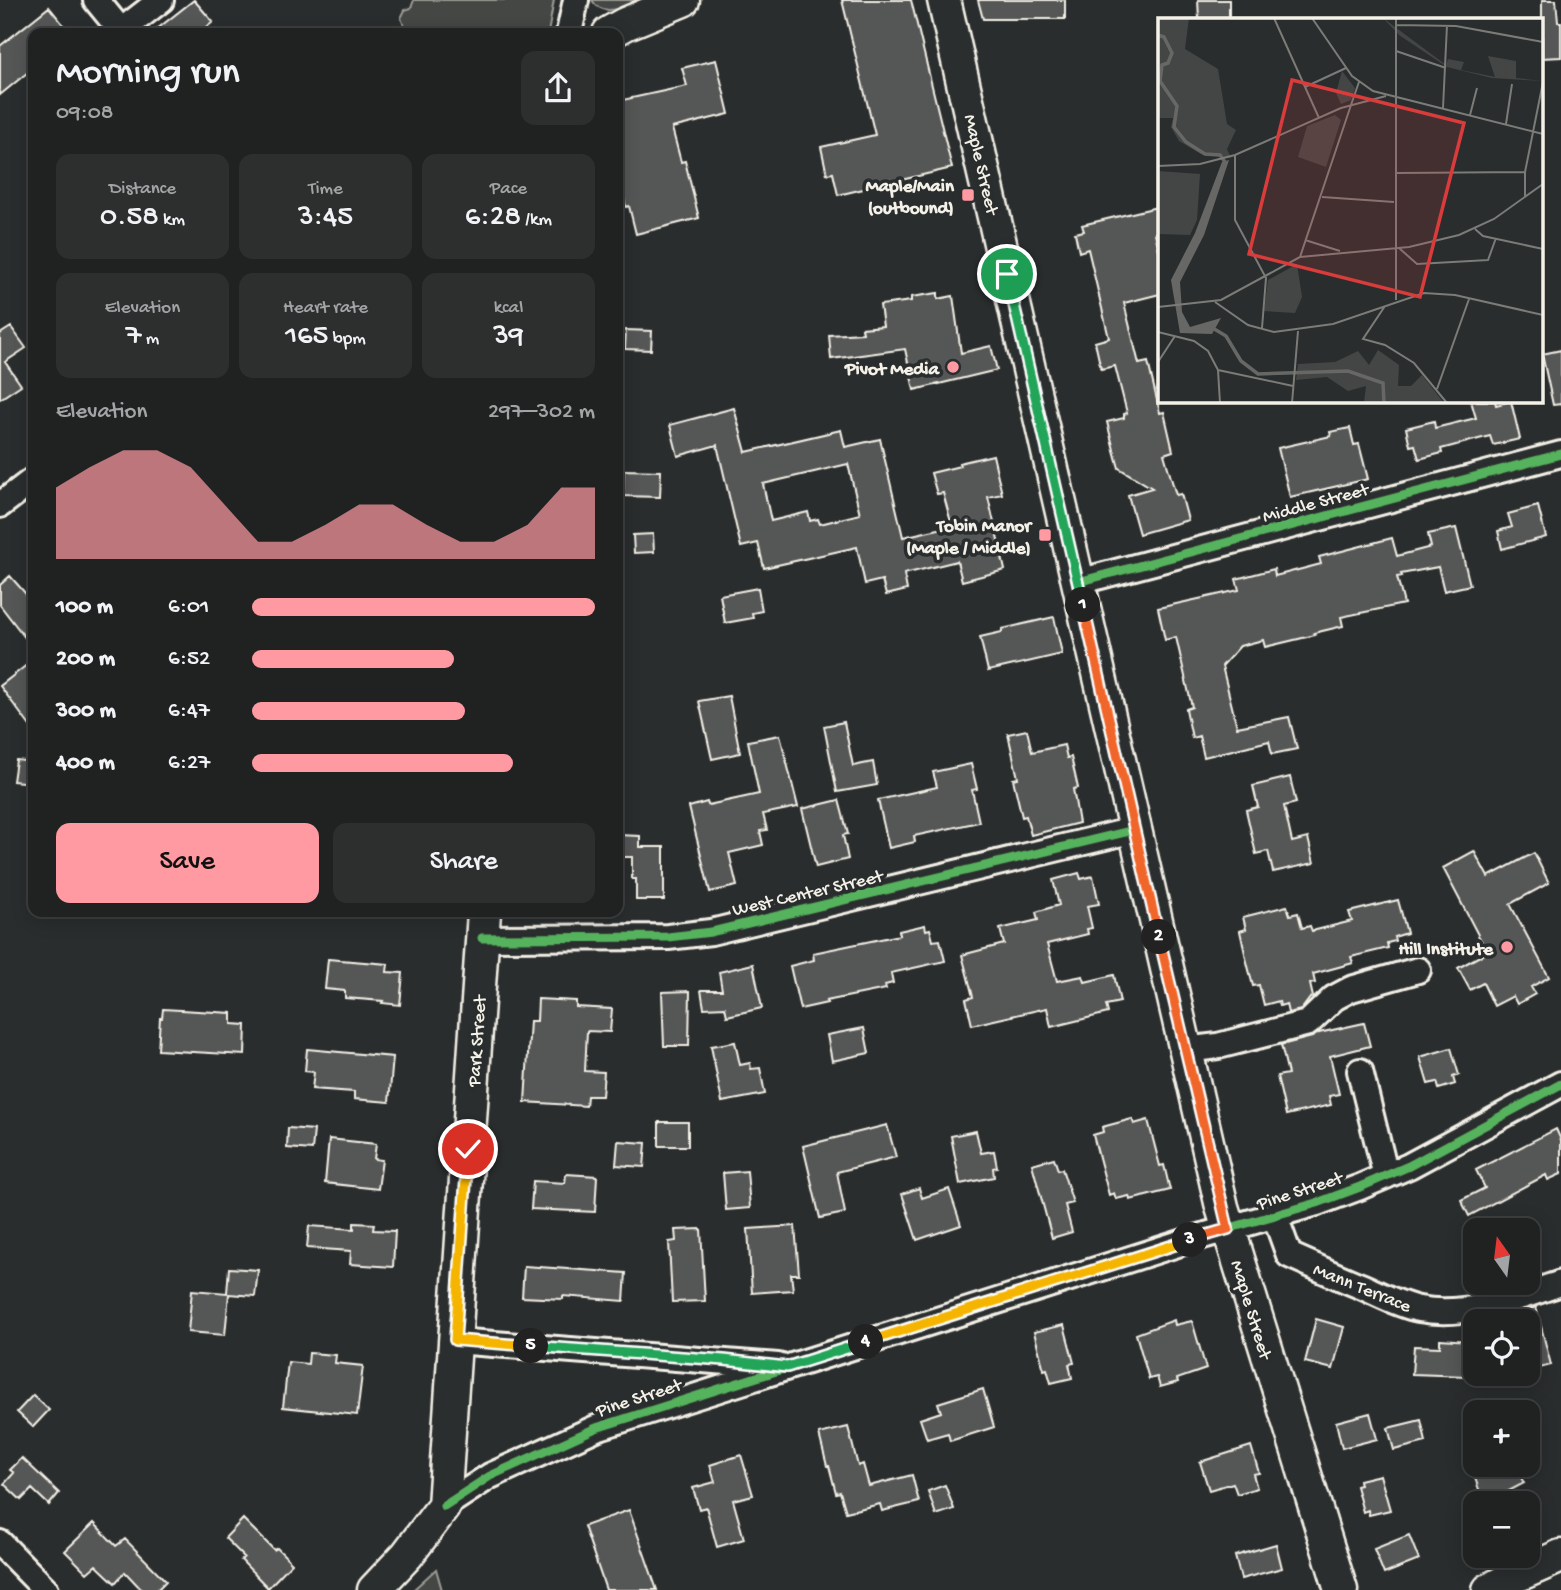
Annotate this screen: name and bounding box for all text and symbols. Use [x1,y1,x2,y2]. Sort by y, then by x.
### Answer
inset map [1158,18,1544,402]
button: share [521,51,595,125]
text: Morning run [56,52,240,96]
text: 09:08 [56,100,113,127]
street label: Maple Street [957,112,1003,219]
place label: Maple/Main (outbound) [865,176,955,221]
text: Distance [109,178,176,201]
text: Time [308,178,343,201]
text: Pace [490,178,527,201]
marker: Maple/Main (outbound) [960,187,976,203]
text: 0.58 [100,201,159,236]
text: 3:45 [298,201,353,236]
text: 6:28 [465,201,521,236]
text: km [159,209,185,232]
text: /km [521,209,552,232]
pin [977,244,1037,304]
icon: arrive [988,255,1026,293]
text: Elevation [105,297,180,320]
text: Heart rate [283,297,368,320]
text: kcal [494,297,523,320]
text: 7 [126,320,141,355]
text: 165 [285,320,328,355]
text: 39 [493,320,524,355]
text: m [141,328,159,351]
text: bpm [328,328,366,351]
place label: Pivot Media [844,359,940,382]
marker: Pivot Media [945,359,961,375]
text: Elevation [56,399,147,426]
text: 297–302 m [488,399,595,426]
street label: Middle Street [1260,479,1374,530]
place label: Tobin Manor (Maple / Middle) [906,516,1033,561]
marker: Tobin Manor (Maple / Middle) [1037,527,1053,543]
pin: 1 [1066,588,1100,622]
text: 1 [1079,593,1086,616]
text: 100 m [56,594,113,621]
text: 6:01 [168,594,209,621]
text: 200 m [56,646,115,673]
text: 6:52 [168,646,210,673]
text: 300 m [56,698,116,725]
text: 6:47 [168,698,210,725]
text: 400 m [56,750,115,777]
text: 6:27 [168,750,210,777]
button: Save [56,823,319,903]
button: Share [333,823,595,903]
street label: West Center Street [730,865,887,923]
pin: 2 [1142,920,1176,954]
text: 2 [1154,925,1163,948]
place label: Hill Institute [1398,939,1494,962]
marker: Hill Institute [1499,939,1515,955]
street label: Park Street [464,993,493,1089]
pin [438,1119,498,1179]
icon: check [449,1130,487,1168]
street label: Pine Street [1253,1167,1348,1217]
north arrow [1463,1218,1540,1295]
map controls [1463,1218,1540,1568]
pin: 3 [1172,1222,1208,1258]
text: 3 [1185,1228,1194,1251]
street label: Maple Street [1224,1258,1276,1364]
street label: Mann Terrace [1309,1259,1414,1319]
button: locate [1463,1309,1540,1386]
pin: 4 [848,1324,884,1360]
pin: 5 [514,1328,548,1364]
text: 4 [861,1330,870,1353]
text: 5 [526,1334,536,1357]
street label: Pine Street [592,1374,687,1424]
button: + [1463,1400,1540,1477]
button: − [1463,1491,1540,1568]

